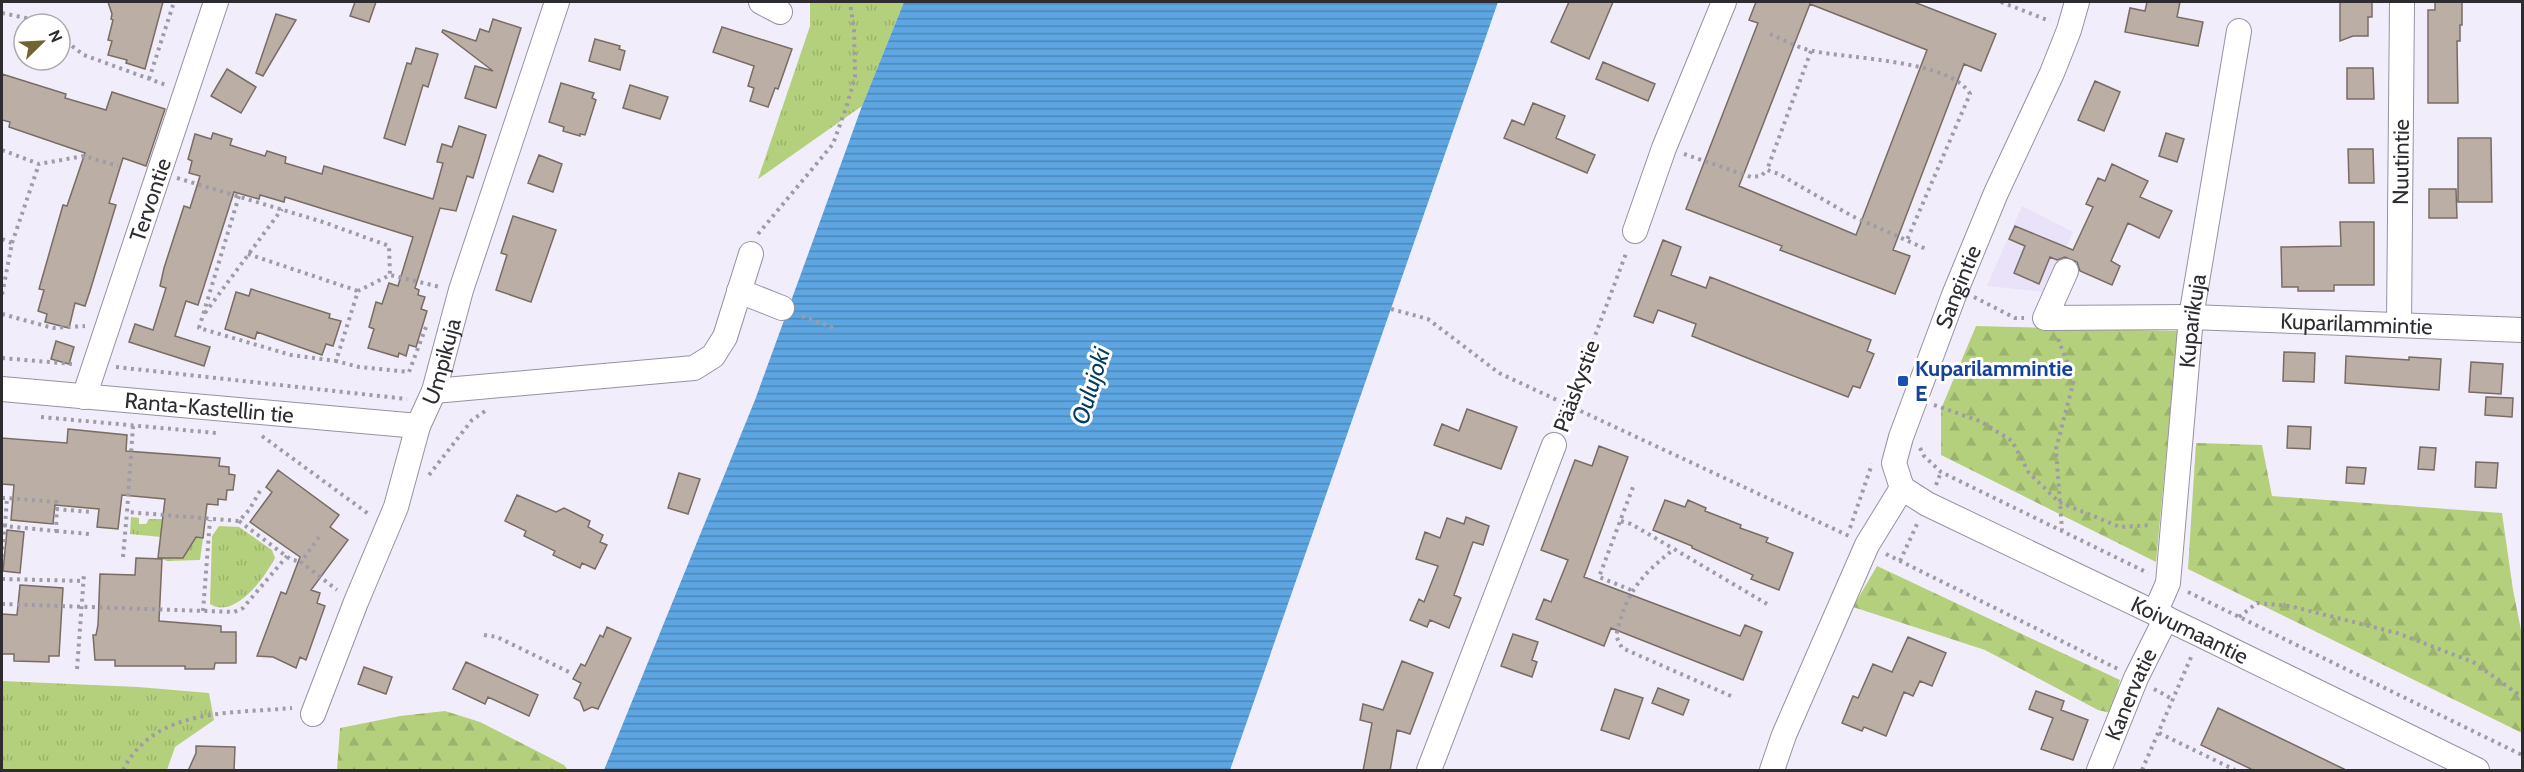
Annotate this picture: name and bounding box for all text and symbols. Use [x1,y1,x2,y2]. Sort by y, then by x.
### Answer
north arrow [12,12,72,72]
text: N [44,27,66,45]
street label: Nuutintie [2387,119,2415,205]
street label: Tervontie [124,155,177,245]
street label: Sangintie [1930,241,1987,332]
street label: Kuparikuja [2174,271,2212,369]
street label: Kuparilammintie [2280,308,2433,340]
street label: Umpikuja [416,315,467,409]
street label: Pääskystie [1547,337,1606,436]
water label: Oulujoki [1065,343,1116,428]
place label: Kuparilammintie E [1915,355,2073,407]
marker: Kuparilammintie E [1896,374,1910,388]
street label: Ranta-Kastellin tie [123,387,295,429]
street label: Koivumaantie [2127,591,2253,670]
street label: Kanervatie [2099,644,2163,745]

